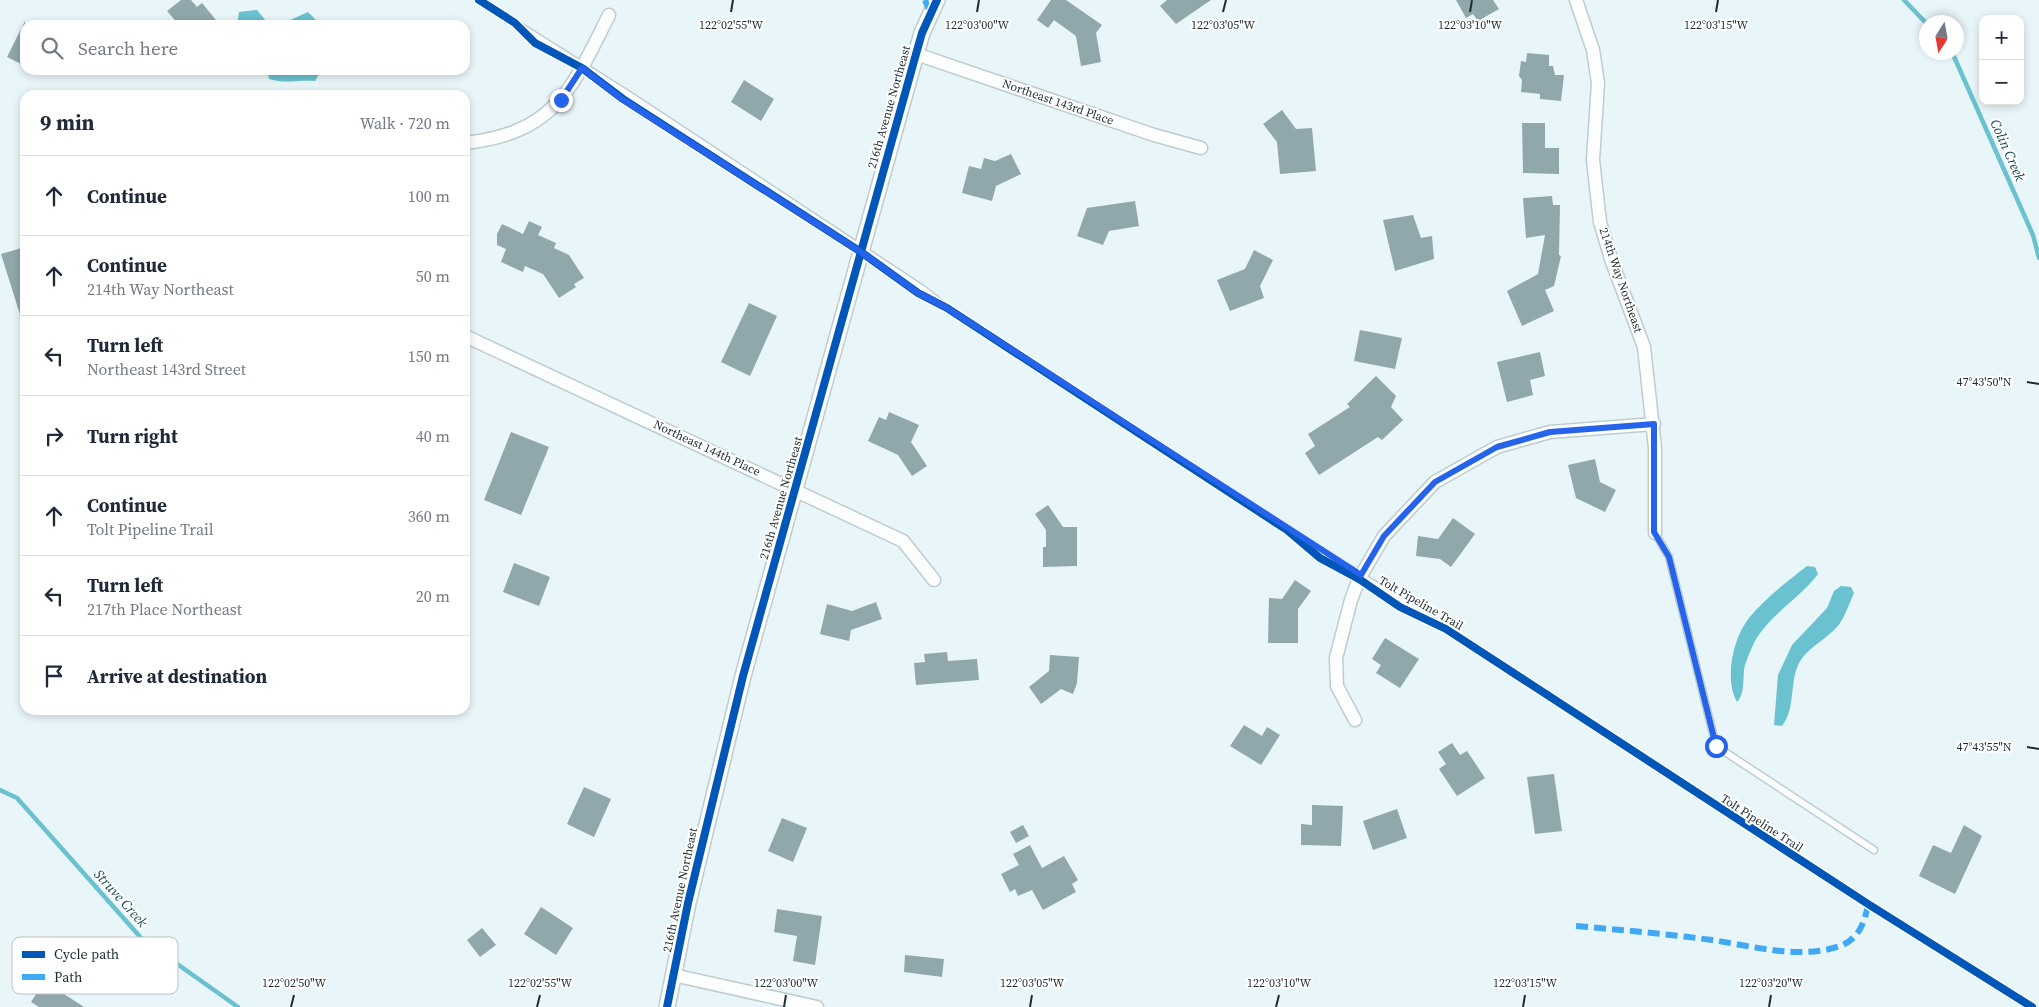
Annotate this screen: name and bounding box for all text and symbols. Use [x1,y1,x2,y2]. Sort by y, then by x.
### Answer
north arrow [1919,15,1964,60]
map controls [1979,15,2024,105]
button: + [1979,15,2024,60]
text: 122°02'55"W [699,17,763,33]
text: 122°03'00"W [945,17,1009,33]
text: 122°03'05"W [1191,17,1255,33]
text: 122°03'10"W [1438,17,1502,33]
text: 122°03'15"W [1684,17,1748,33]
search box [20,20,470,75]
icon: search [38,34,66,62]
text: Search here [78,35,178,61]
street label: 216th Avenue Northeast [864,44,914,170]
button: − [1979,60,2024,105]
street label: Northeast 143rd Place [1000,75,1116,129]
route end [550,89,573,112]
text: 9 min [40,108,95,137]
text: Walk · 720 m [360,112,450,134]
water label: Colin Creek [1986,116,2031,184]
icon: ahead [40,182,68,210]
text: Continue [87,183,167,209]
text: 100 m [408,185,450,207]
street label: 214th Way Northeast [1596,225,1647,335]
text: Continue [87,252,167,278]
icon: ahead [40,262,68,290]
text: 50 m [416,265,450,287]
text: 214th Way Northeast [87,278,234,300]
text: Turn left [87,332,163,358]
icon: left [40,342,68,370]
text: 150 m [408,345,450,367]
text: Northeast 143rd Street [87,358,246,380]
text: 47°43'50"N [1956,374,2012,390]
street label: Northeast 144th Place [651,416,763,480]
icon: right [40,422,68,450]
text: Turn right [87,423,178,449]
text: 40 m [416,425,450,447]
street label: 216th Avenue Northeast [756,435,806,561]
text: Continue [87,492,167,518]
icon: ahead [40,502,68,530]
text: 360 m [408,505,450,527]
text: Tolt Pipeline Trail [87,518,214,540]
text: Turn left [87,572,163,598]
street label: Tolt Pipeline Trail [1376,572,1466,634]
icon: left [40,582,68,610]
text: 20 m [416,585,450,607]
text: 217th Place Northeast [87,598,242,620]
icon: arrive [40,662,68,690]
text: Arrive at destination [87,663,267,689]
route start [1705,735,1728,758]
text: 47°43'55"N [1956,739,2012,755]
street label: Tolt Pipeline Trail [1718,790,1807,856]
street label: 216th Avenue Northeast [659,826,701,954]
water label: Struve Creek [90,865,153,932]
legend [12,937,178,994]
text: Cycle path [54,944,119,964]
text: Path [54,967,82,987]
text: 122°02'50"W [262,975,326,991]
text: 122°02'55"W [508,975,572,991]
text: 122°03'00"W [754,975,818,991]
text: 122°03'05"W [1000,975,1064,991]
text: 122°03'10"W [1247,975,1311,991]
text: 122°03'15"W [1493,975,1557,991]
text: 122°03'20"W [1739,975,1803,991]

